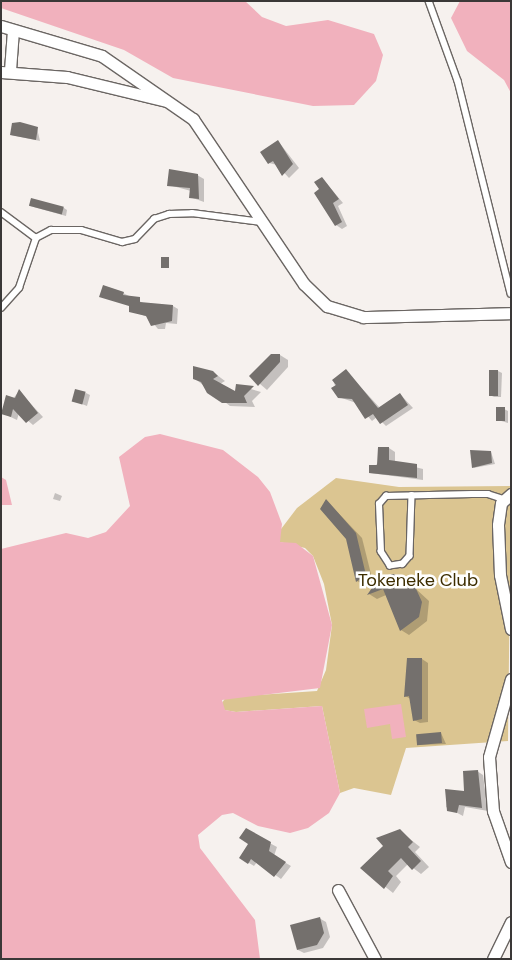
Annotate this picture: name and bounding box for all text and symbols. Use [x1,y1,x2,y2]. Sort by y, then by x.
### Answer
park label: Tokeneke Club [358,569,478,591]

